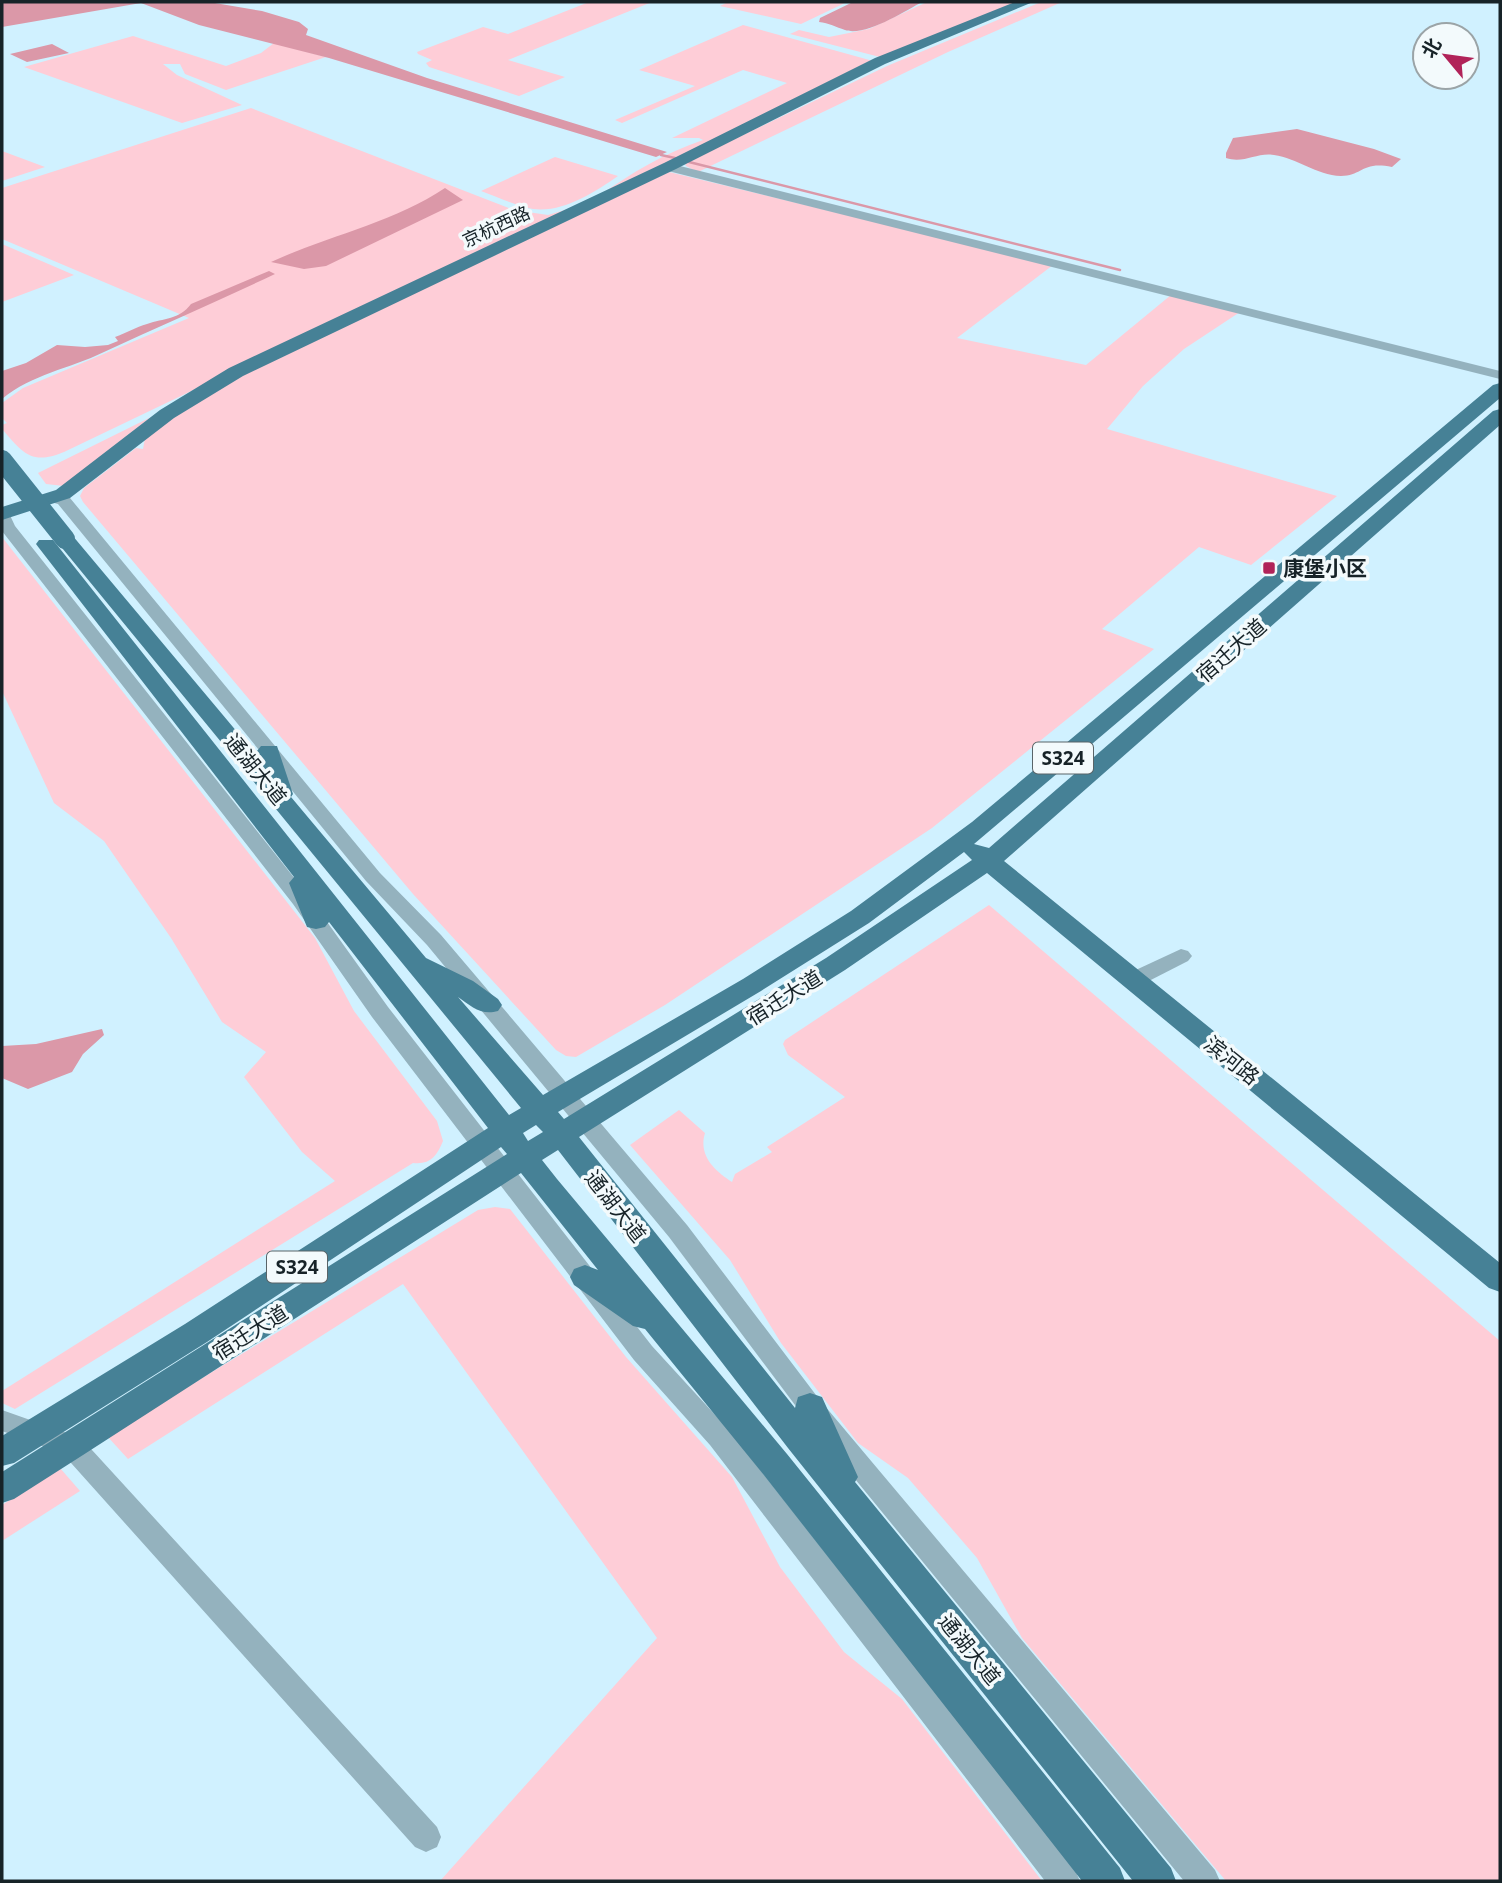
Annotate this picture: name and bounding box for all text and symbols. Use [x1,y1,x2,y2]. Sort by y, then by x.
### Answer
north arrow [1411,21,1481,91]
text: 北 [1415,33,1447,62]
street label: 京杭西路 [458,200,534,252]
place label: 康堡小区 [1283,554,1367,582]
marker: 康堡小区 [1261,560,1277,576]
street label: 宿迁大道 [1190,612,1272,688]
street label: 通湖大道 [219,728,293,810]
road number: S324 [1033,743,1093,774]
street label: 宿迁大道 [741,963,827,1031]
street label: 滨河路 [1199,1029,1265,1091]
street label: 通湖大道 [579,1164,653,1248]
road number: S324 [267,1252,327,1282]
street label: 宿迁大道 [207,1298,293,1366]
street label: 通湖大道 [933,1608,1007,1690]

